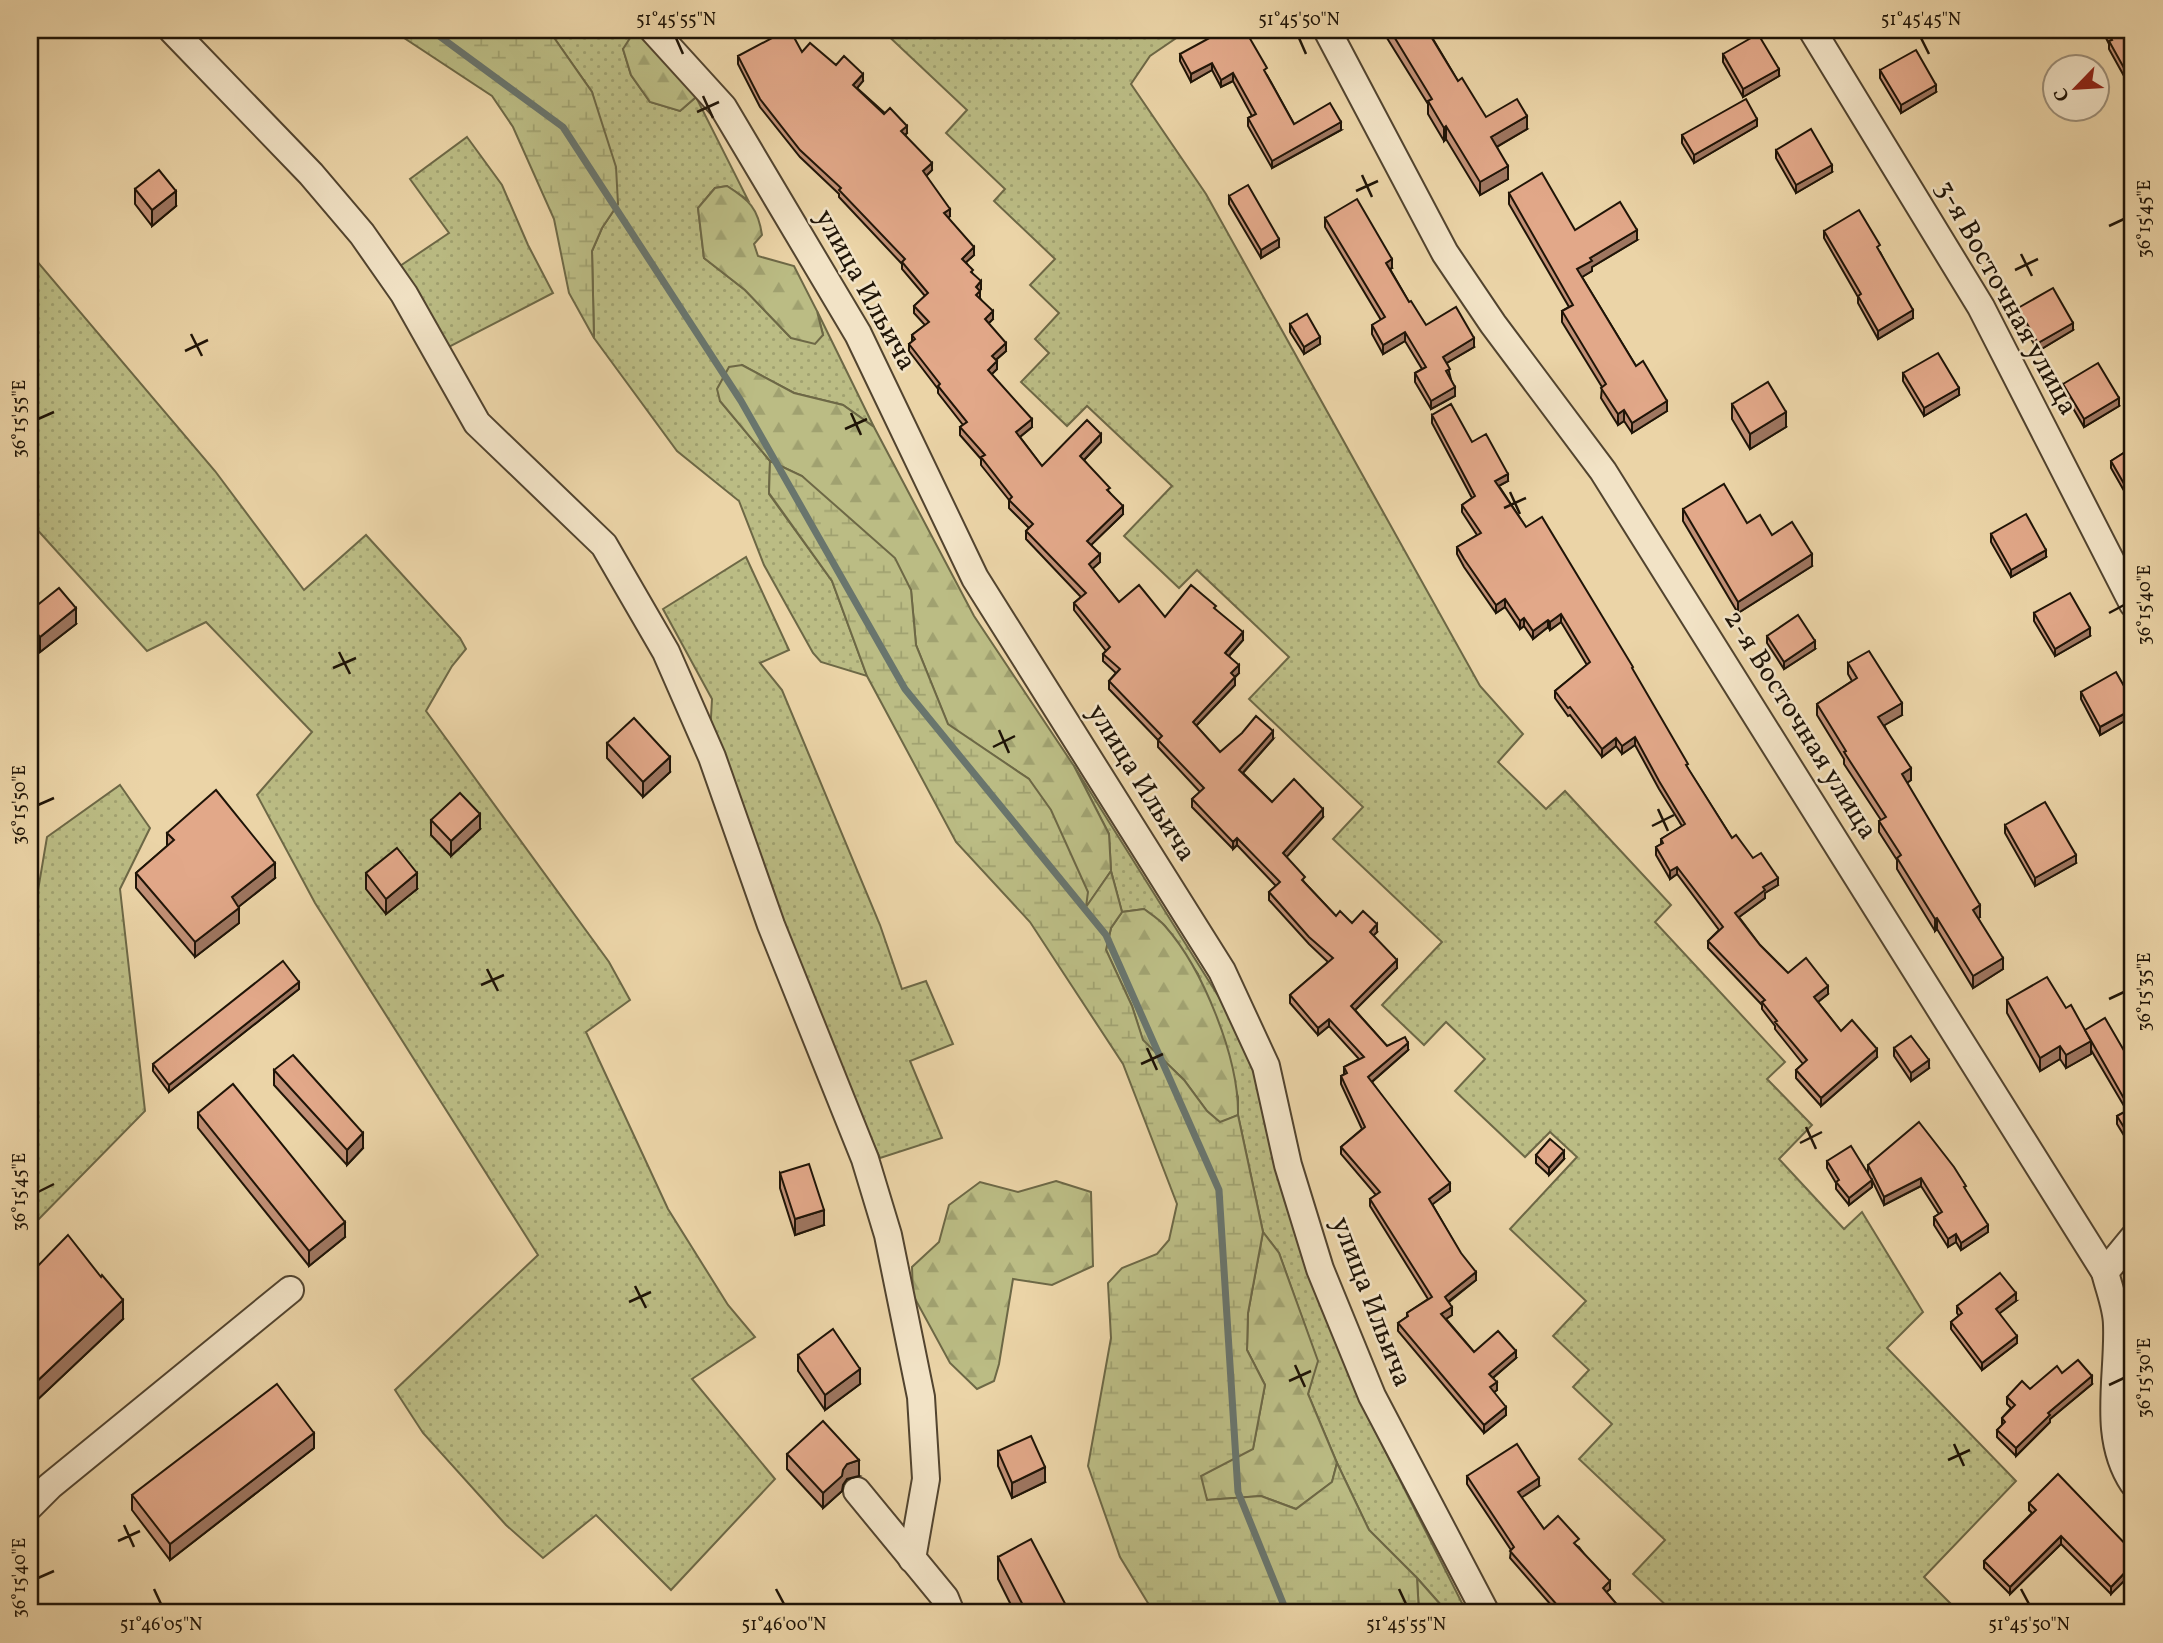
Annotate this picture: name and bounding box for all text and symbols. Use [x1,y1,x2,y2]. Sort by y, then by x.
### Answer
text: 51°45'55"N [636,8,716,33]
text: 51°45'50"N [1258,8,1340,33]
text: 51°45'45"N [1881,8,1961,33]
north arrow [2040,52,2110,122]
text: С [2048,83,2077,105]
street label: 3-я Восточная улица [1925,173,2087,423]
text: 36°15'45"E [2133,179,2158,258]
street label: улица Ильича [804,202,926,378]
text: 36°15'55"E [8,380,33,458]
text: 36°15'40"E [2133,564,2158,645]
street label: 2-я Восточная улица [1713,603,1887,847]
street label: улица Ильича [1077,697,1205,869]
text: 36°15'50"E [8,765,33,845]
text: 36°15'35"E [2133,952,2158,1032]
text: 36°15'45"E [8,1152,33,1231]
street label: улица Ильича [1321,1211,1421,1393]
text: 36°15'30"E [2133,1338,2158,1418]
text: 36°15'40"E [8,1537,33,1618]
text: 51°46'05"N [120,1613,202,1638]
text: 51°46'00"N [742,1613,826,1638]
text: 51°45'55"N [1366,1613,1446,1638]
text: 51°45'50"N [1988,1613,2070,1638]

